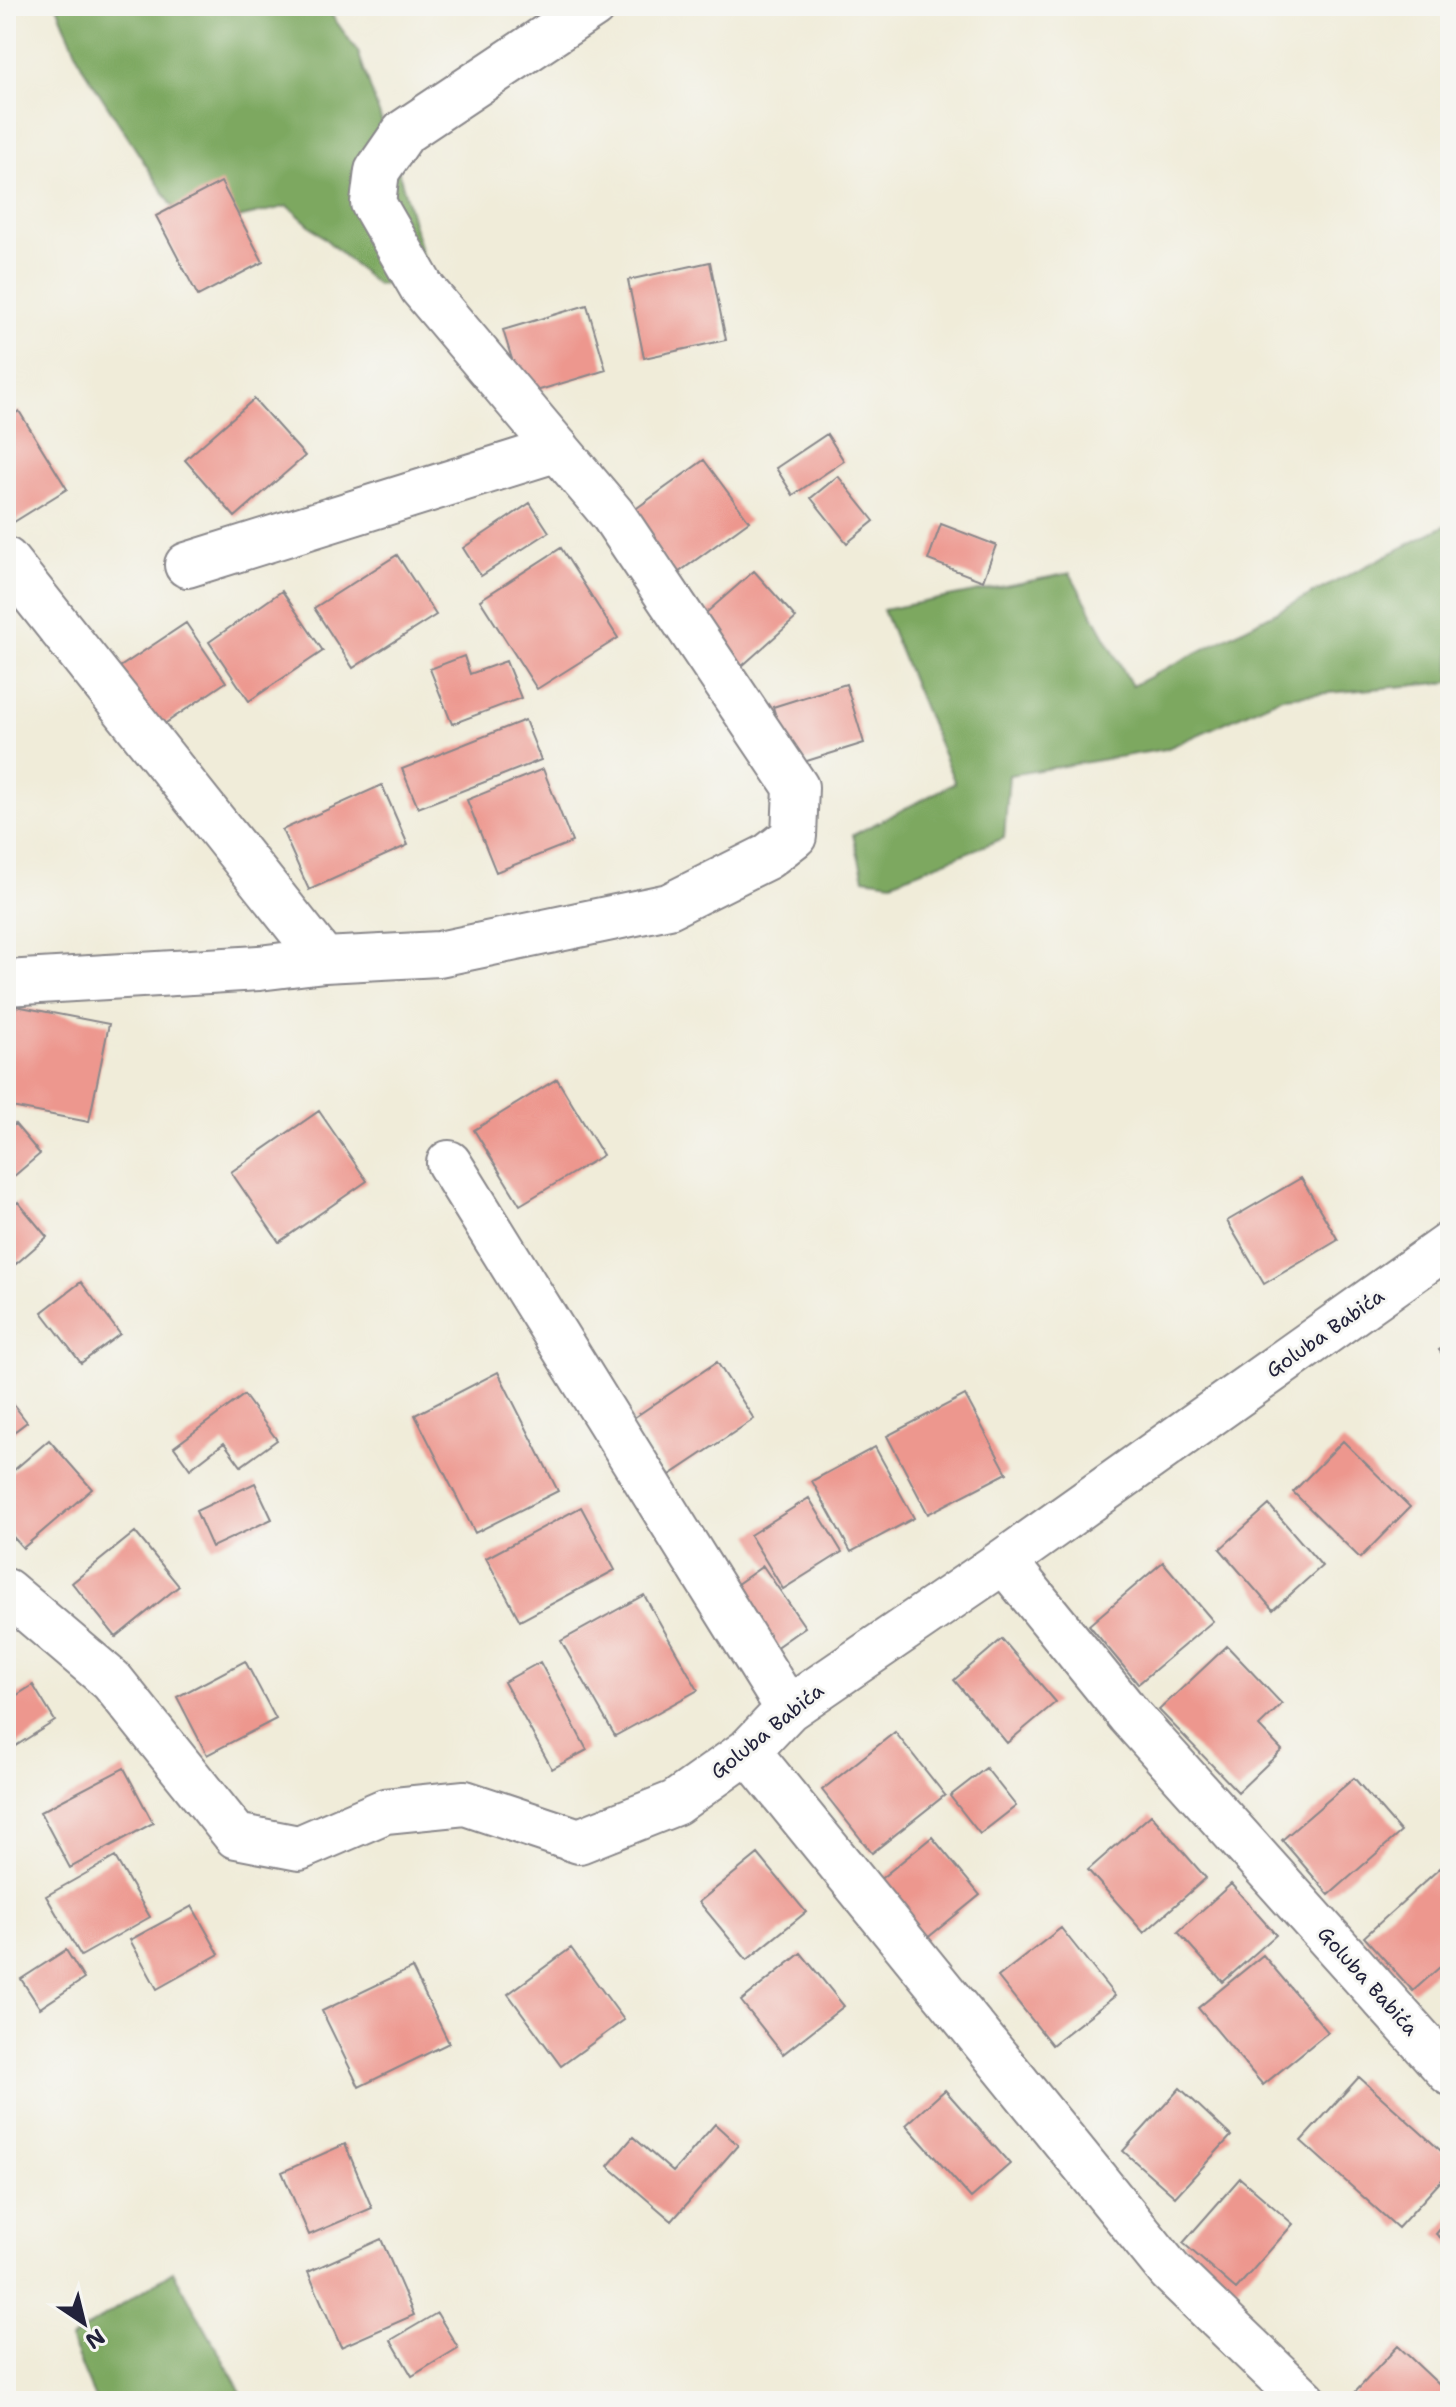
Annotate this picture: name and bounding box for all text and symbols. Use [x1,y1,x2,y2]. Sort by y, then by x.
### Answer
street label: Goluba Babića [1261,1282,1390,1383]
street label: Goluba Babića [705,1677,829,1785]
street label: Goluba Babića [1312,1921,1424,2041]
north arrow [44,2283,124,2363]
text: N [80,2322,111,2356]

